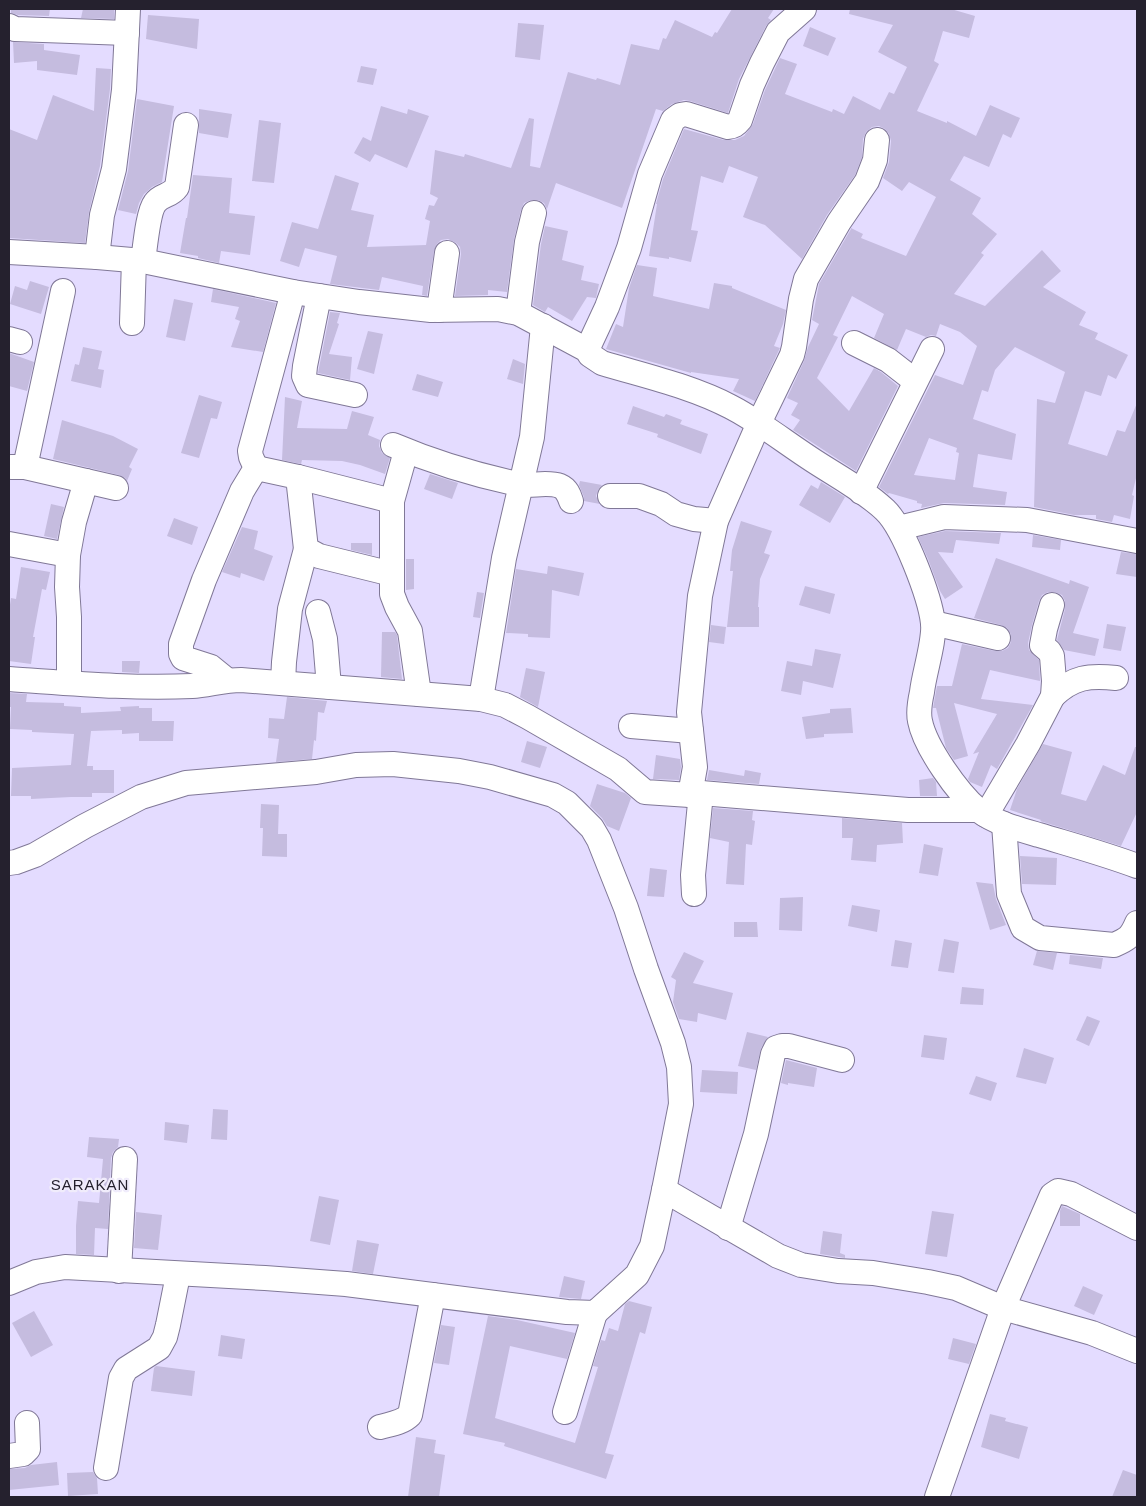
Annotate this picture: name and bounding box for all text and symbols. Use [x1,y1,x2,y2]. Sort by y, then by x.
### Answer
district label: SARAKAN [51,1176,129,1193]

